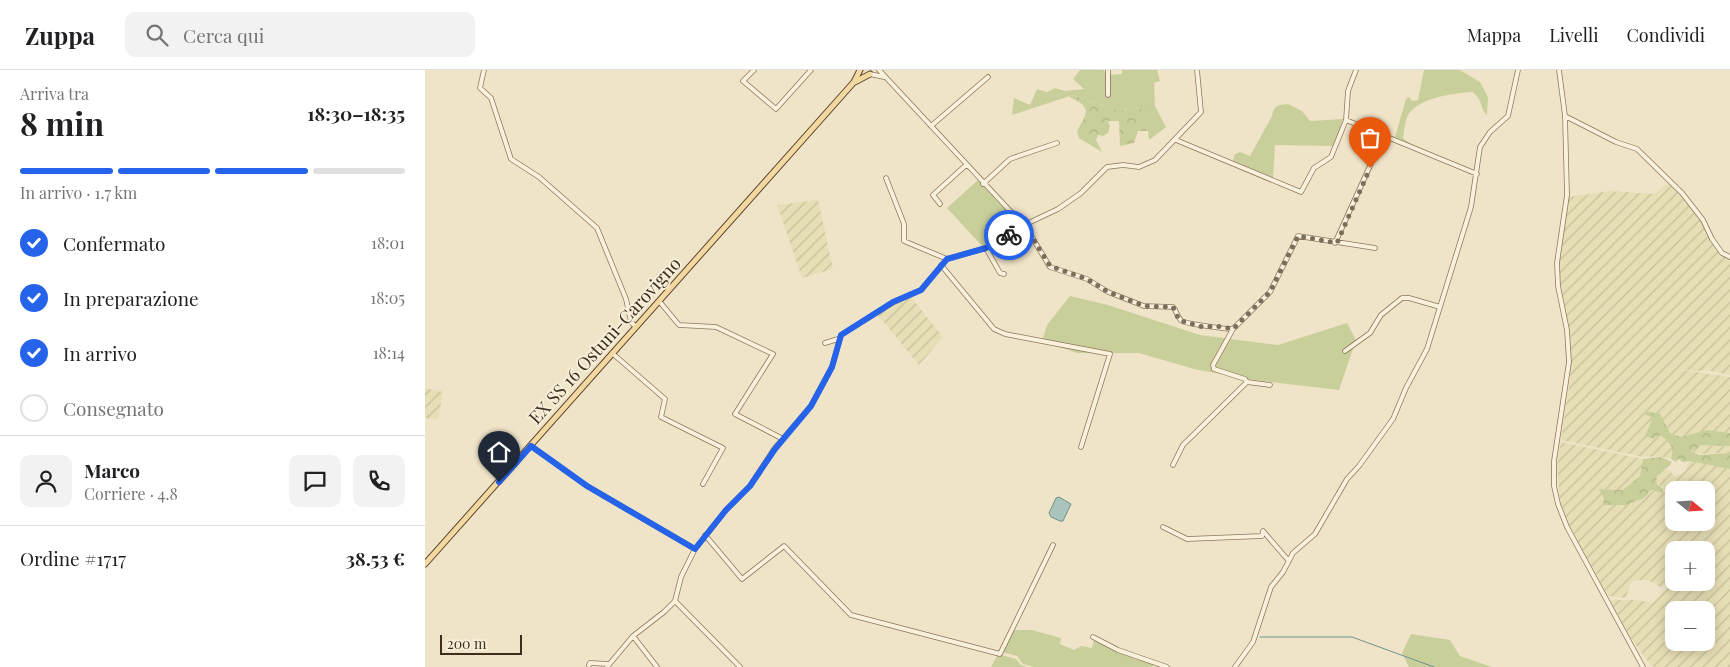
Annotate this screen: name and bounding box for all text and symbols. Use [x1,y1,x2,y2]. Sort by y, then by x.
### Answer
search box [125,12,475,57]
text: Zuppa [25,19,95,51]
icon: search [143,21,171,49]
text: Cerca qui [183,22,264,48]
text: Mappa [1467,23,1521,47]
text: Livelli [1549,23,1598,47]
text: Condividi [1626,23,1705,47]
text: Arriva tra [20,83,89,104]
text: 18:30–18:35 [307,100,405,126]
text: 8 min [20,101,104,144]
pin [1349,117,1391,168]
icon: bag [1356,124,1384,152]
text: In arrivo · 1.7 km [20,182,137,203]
courier [984,210,1034,260]
icon: bike [995,221,1023,249]
icon: check [20,229,48,257]
text: Confermato [63,230,165,256]
text: 18:01 [371,232,405,253]
street label: EX SS 16 Ostuni-Carovigno [523,252,686,429]
icon: check [20,284,48,312]
text: In preparazione [63,285,199,311]
text: 18:05 [370,287,405,308]
icon: check [20,339,48,367]
text: In arrivo [63,340,137,366]
text: 18:14 [373,342,405,363]
text: Consegnato [63,395,164,421]
pin [478,431,520,482]
icon: home [485,438,513,466]
button: person [20,455,72,507]
button: chat [289,455,341,507]
button: phone [353,455,405,507]
text: Marco [84,457,140,483]
north arrow [1665,481,1715,531]
map controls [1665,481,1715,651]
text: Corriere · 4.8 [84,483,178,504]
button: + [1665,541,1715,591]
text: Ordine #1717 [20,545,126,571]
text: 38.53 € [346,545,405,571]
button: − [1665,601,1715,651]
scale bar [440,632,523,655]
text: 200 m [447,634,486,653]

